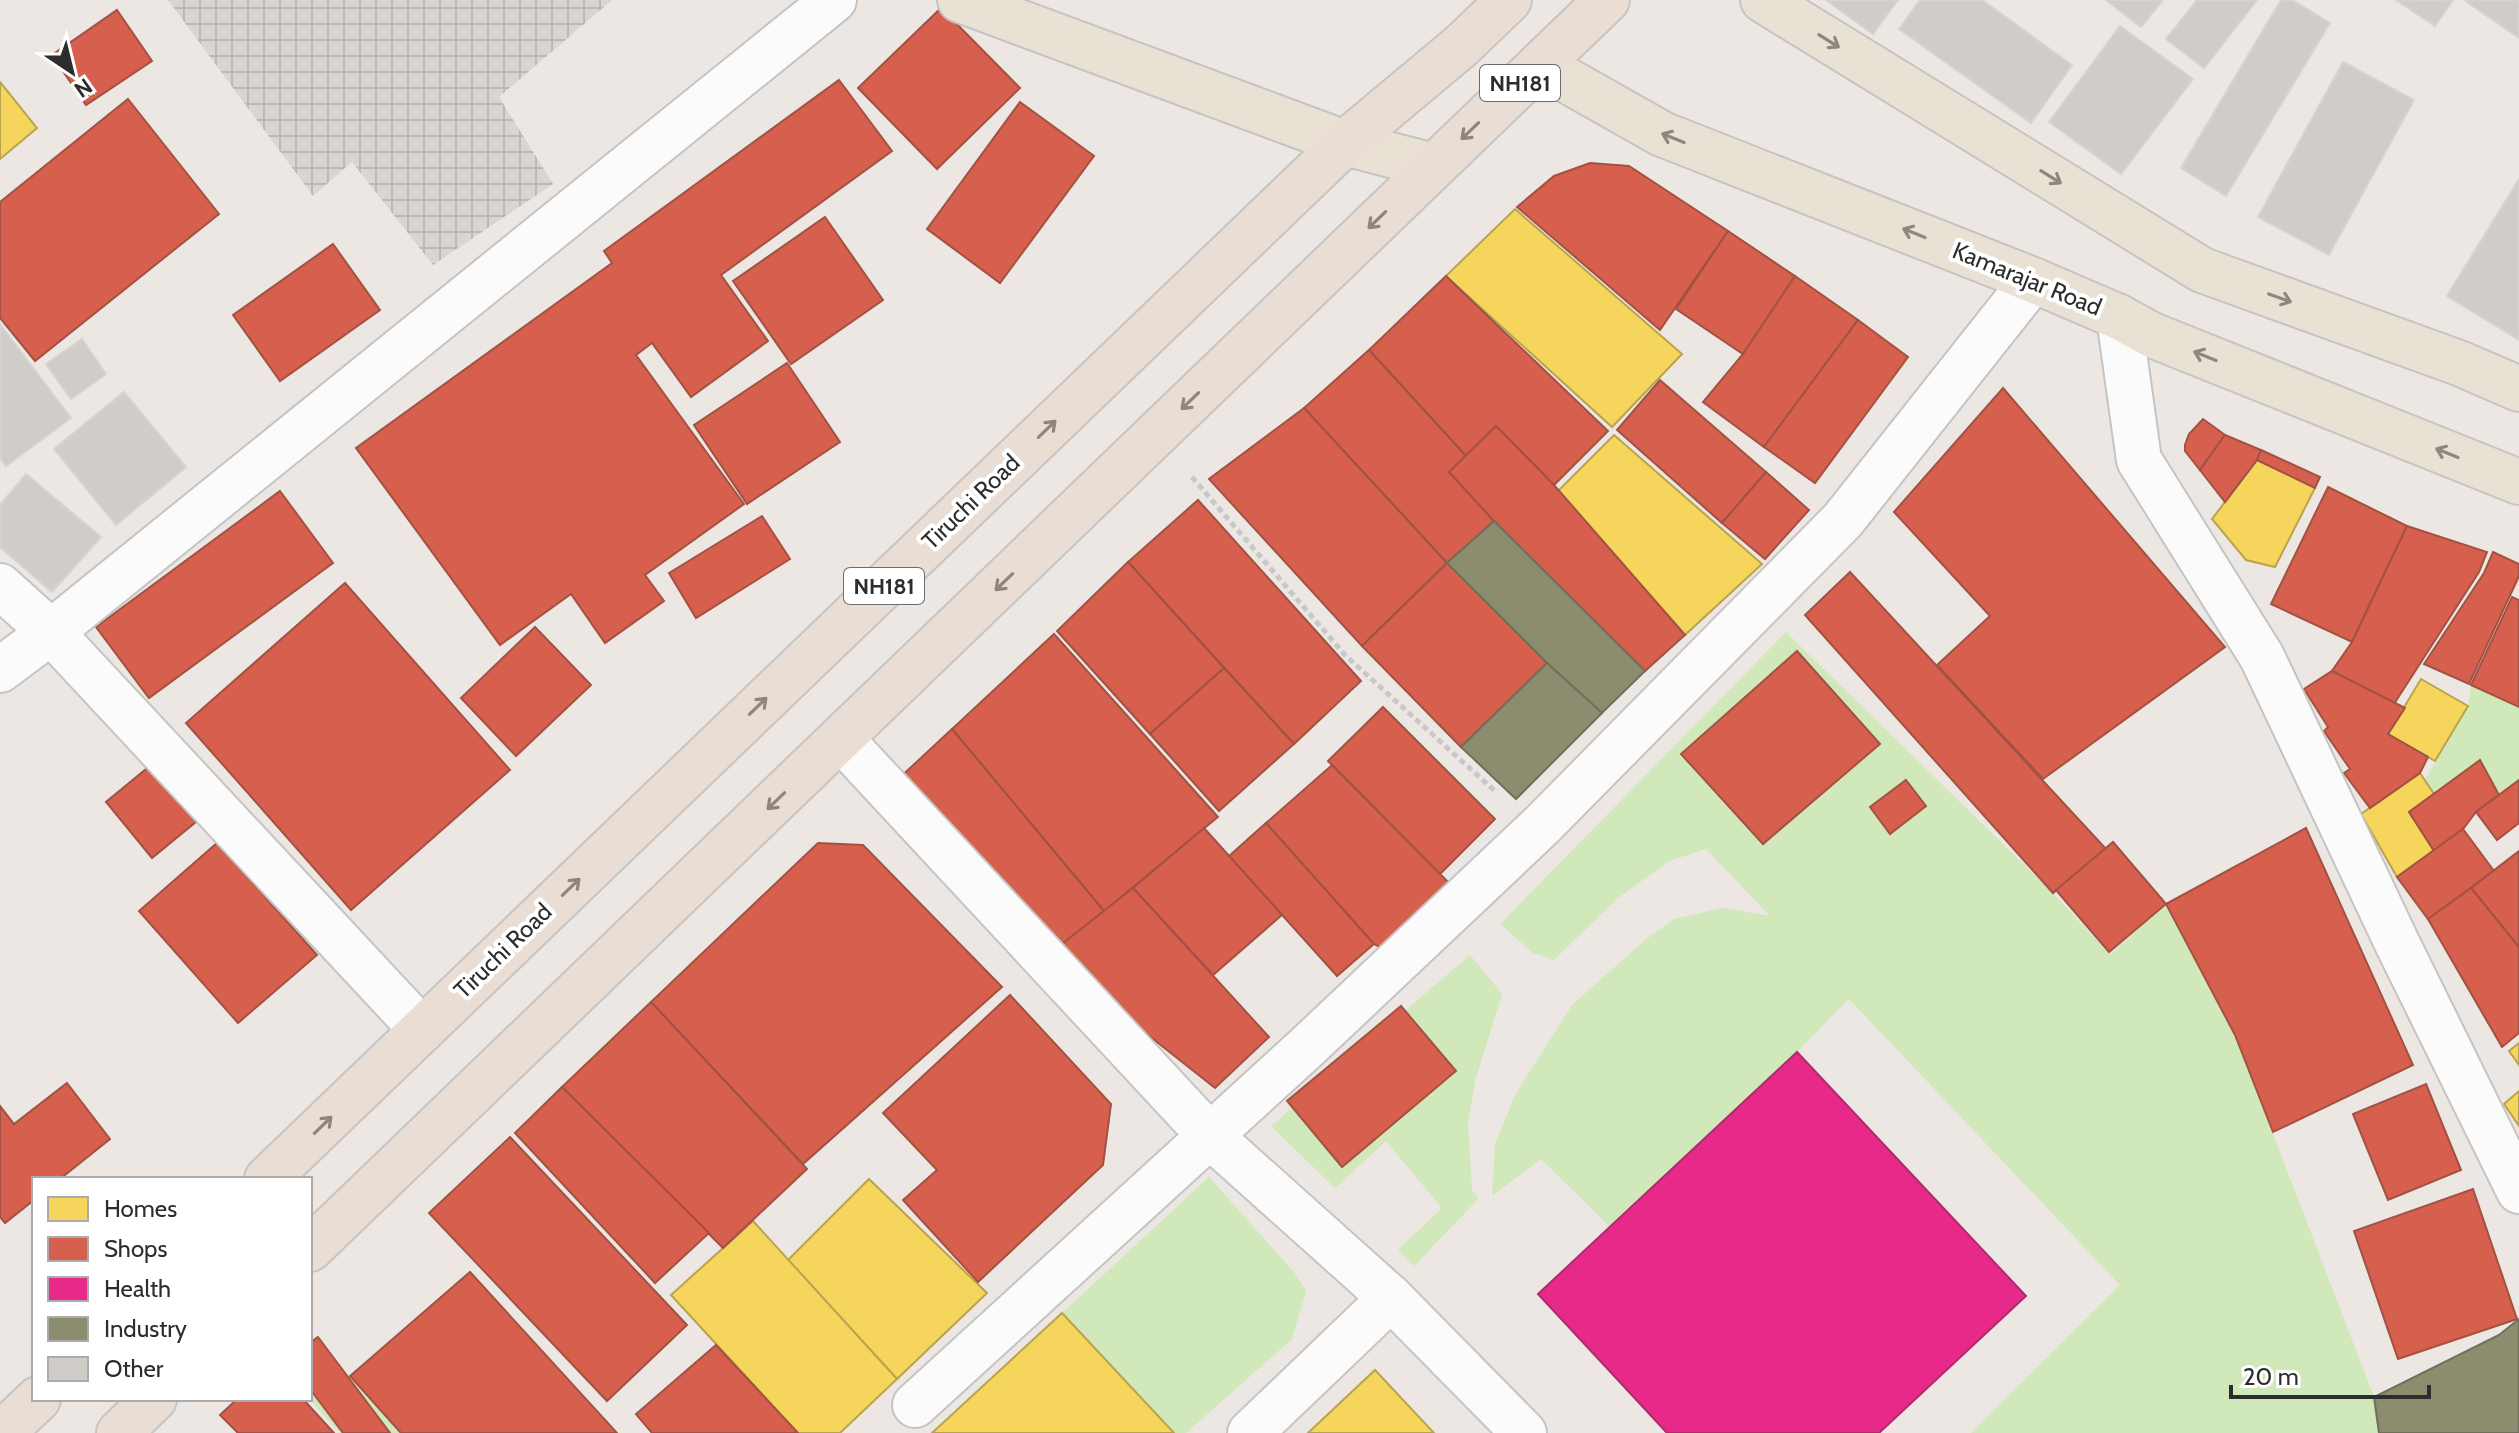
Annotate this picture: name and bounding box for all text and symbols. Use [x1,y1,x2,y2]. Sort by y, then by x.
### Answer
north arrow [32,32,112,112]
one-way arrow [1818,33,1840,49]
road number: NH181 [1480,65,1560,101]
text: N [69,72,97,103]
one-way arrow [1460,122,1480,141]
one-way arrow [1661,129,1686,144]
one-way arrow [2039,169,2062,185]
one-way arrow [1368,210,1387,229]
one-way arrow [1902,225,1927,240]
street label: Kamarajar Road [1948,235,2106,322]
one-way arrow [2267,292,2292,306]
one-way arrow [2193,348,2218,362]
one-way arrow [1181,391,1200,410]
one-way arrow [1037,420,1057,439]
one-way arrow [2435,445,2460,459]
street label: Tiruchi Road [916,448,1025,555]
road number: NH181 [844,568,924,604]
one-way arrow [994,572,1014,590]
one-way arrow [748,697,768,716]
one-way arrow [766,792,786,811]
one-way arrow [561,877,581,896]
street label: Tiruchi Road [448,897,557,1004]
one-way arrow [313,1116,332,1135]
legend [32,1177,312,1401]
text: Homes [104,1194,177,1223]
text: Shops [104,1234,167,1263]
text: Health [104,1274,171,1303]
text: Industry [104,1314,187,1343]
scale bar [2231,1349,2429,1399]
text: Other [104,1354,164,1383]
text: 20 m [2243,1362,2299,1391]

